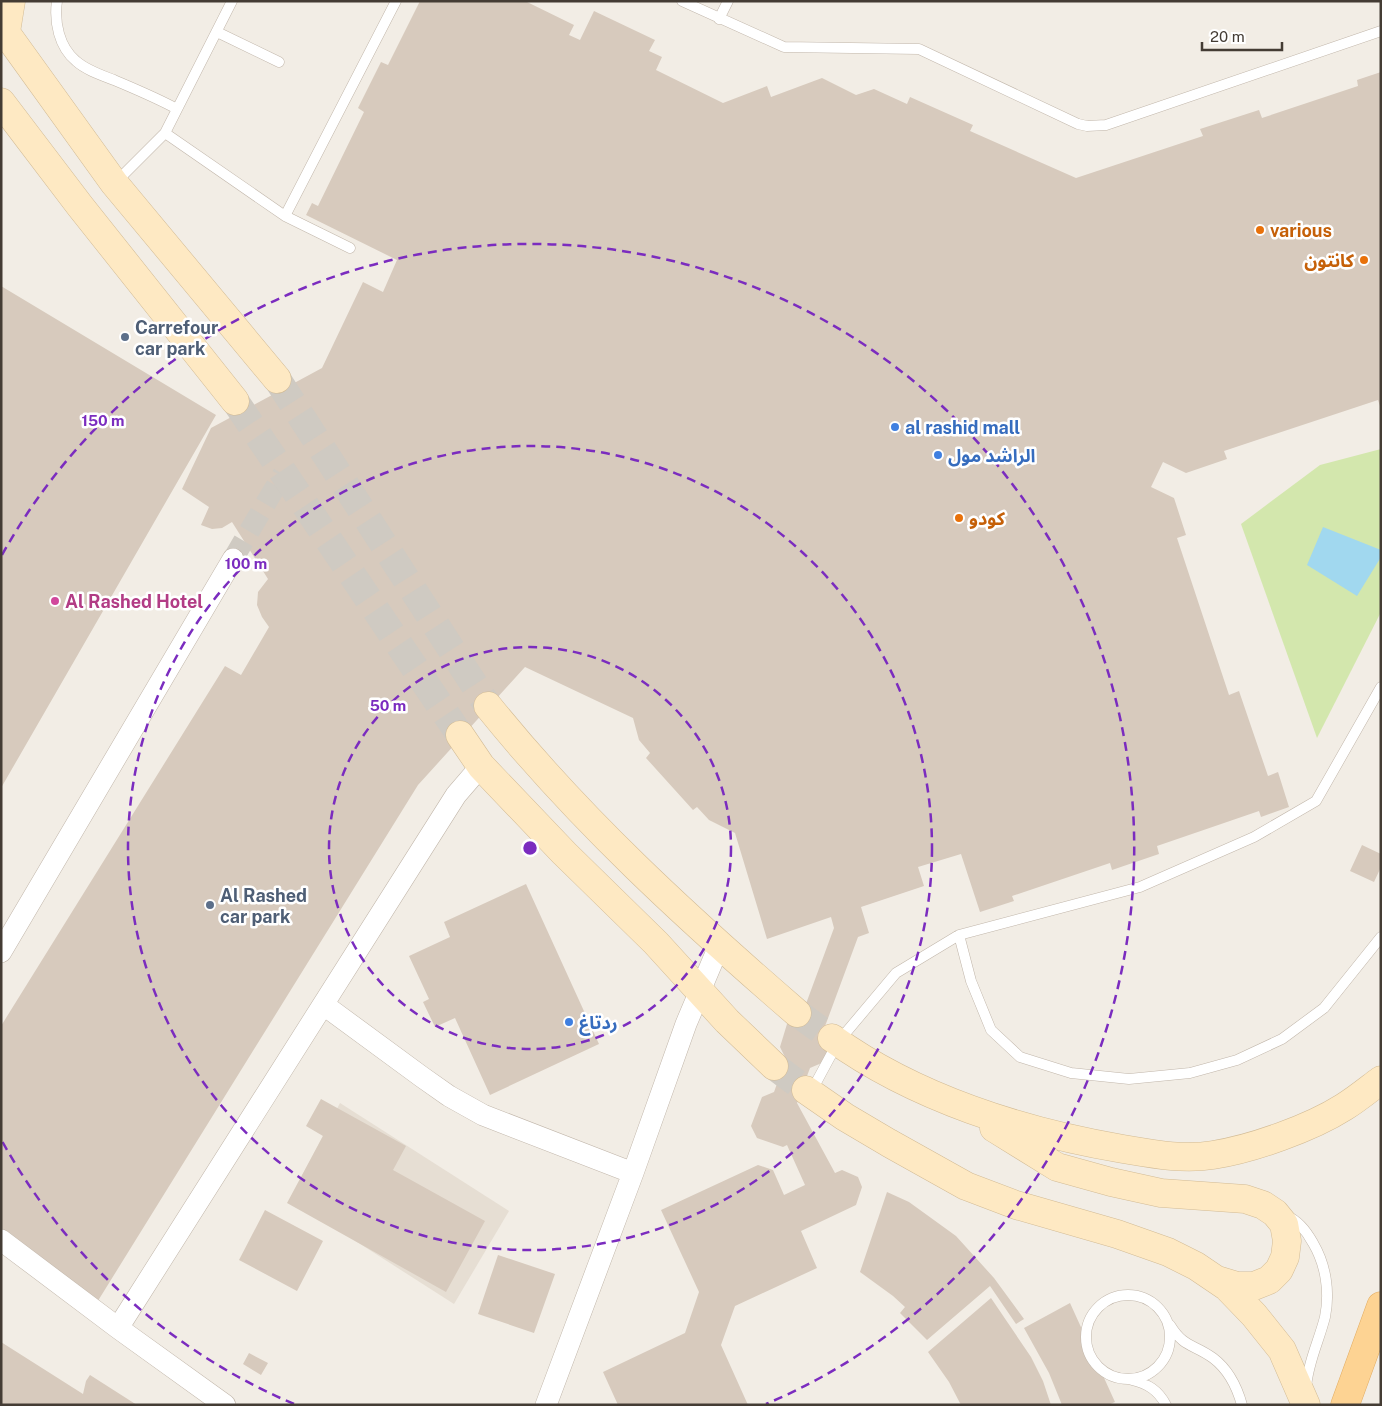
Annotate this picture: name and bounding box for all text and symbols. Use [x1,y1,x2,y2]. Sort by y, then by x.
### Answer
scale bar [1202,20,1282,52]
text: 20 m [1210,28,1245,45]
place label: various [1270,220,1332,241]
marker: various [1254,224,1266,236]
place label: كانتون [1304,250,1355,271]
marker: كانتون [1358,254,1370,266]
place label: Carrefour car park [135,317,219,359]
marker: Carrefour car park [119,331,131,343]
text: 150 m [81,412,125,429]
place label: al rashid mall [905,417,1020,438]
marker: al rashid mall [889,421,901,433]
place label: الراشد مول [948,445,1036,467]
marker: الراشد مول [932,449,944,461]
place label: كودو [969,508,1006,529]
marker: كودو [953,512,965,524]
text: 100 m [225,555,267,572]
place label: Al Rashed Hotel [65,591,203,612]
marker: Al Rashed Hotel [49,595,61,607]
text: 50 m [370,697,406,714]
centre of rings [521,839,539,857]
place label: Al Rashed car park [220,885,307,927]
marker: Al Rashed car park [204,899,216,911]
place label: ردتاغ [579,1012,618,1036]
marker: ردتاغ [563,1016,575,1028]

